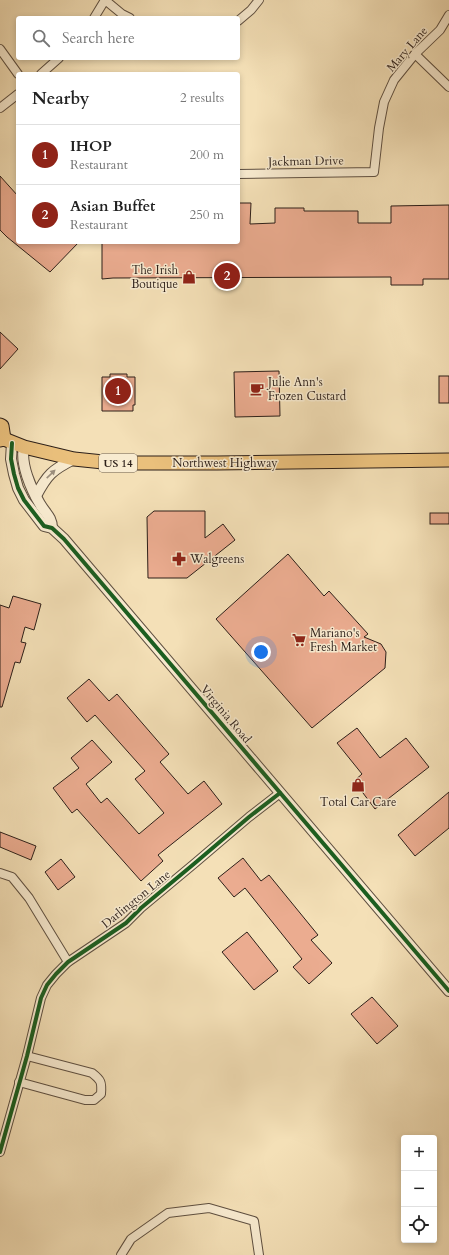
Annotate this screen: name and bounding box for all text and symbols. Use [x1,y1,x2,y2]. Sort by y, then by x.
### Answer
search box [16,16,240,60]
street label: Mary Lane [383,23,431,75]
icon: search [30,27,52,49]
text: Search here [62,28,135,48]
text: Nearby [32,87,89,110]
text: 2 results [180,89,224,107]
text: IHOP [70,136,112,156]
text: 1 [42,146,48,164]
text: 200 m [190,146,224,164]
street label: Jackman Drive [266,152,344,170]
text: Restaurant [70,156,128,174]
text: Asian Buffet [70,196,155,216]
text: 2 [42,206,48,224]
text: 250 m [190,206,224,224]
text: Restaurant [70,216,128,234]
pin: 2 [214,261,240,291]
place label: The Irish Boutique [131,262,178,292]
shop icon: The Irish Boutique [181,269,197,285]
place label: Julie Ann's Frozen Custard [266,374,347,404]
pin: 1 [105,376,131,406]
cafe icon: Julie Ann's Frozen Custard [249,381,265,397]
road number: US 14 [99,454,137,472]
street label: Northwest Highway [172,455,278,471]
one-way arrow [46,469,56,478]
pharmacy icon: Walgreens [171,551,187,567]
place label: Walgreens [189,551,244,567]
place label: Mariano's Fresh Market [310,625,377,655]
supermarket icon: Mariano's Fresh Market [291,632,307,648]
your location [251,642,271,662]
street label: Virginia Road [197,681,256,747]
shop icon: Total Car Care [350,777,366,793]
place label: Total Car Care [320,794,396,810]
street label: Darlington Lane [98,866,174,932]
map controls [401,1135,437,1243]
button: + [401,1135,437,1171]
button: − [401,1171,437,1207]
button: locate [401,1207,437,1243]

